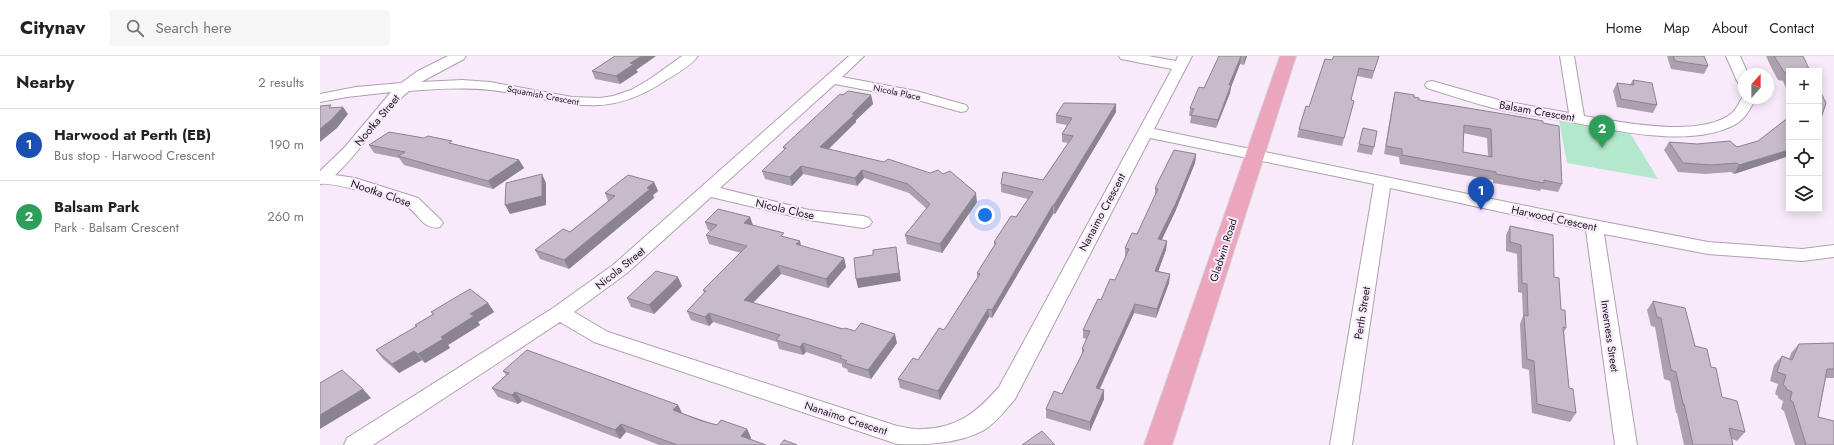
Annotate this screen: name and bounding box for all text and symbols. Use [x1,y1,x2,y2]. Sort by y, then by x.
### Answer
search box [110,10,390,46]
text: Citynav [20,14,86,41]
icon: search [124,17,146,39]
text: Search here [156,17,231,39]
text: Home [1606,18,1642,38]
text: Map [1664,18,1690,38]
text: About [1712,18,1747,38]
text: Contact [1769,18,1814,38]
north arrow [1738,68,1774,104]
map controls [1786,68,1822,212]
button: + [1786,68,1822,104]
text: Nearby [16,70,74,94]
text: 2 results [258,73,304,92]
street label: Nicola Place [872,81,922,103]
street label: Squamish Crescent [506,82,581,108]
street label: Nootka Street [351,91,404,149]
street label: Balsam Crescent [1498,97,1576,126]
button: − [1786,104,1822,140]
pin: 2 [1589,115,1615,148]
text: Harwood at Perth (EB) [54,124,211,146]
text: 1 [26,135,32,154]
text: 190 m [269,135,304,154]
button: locate [1786,140,1822,176]
text: Bus stop · Harwood Crescent [54,146,214,165]
street label: Nanaimo Crescent [1075,170,1129,254]
street label: Nootka Close [349,175,414,211]
button: layers [1786,176,1822,212]
pin: 1 [1468,177,1494,210]
street label: Nicola Close [754,194,816,224]
text: Balsam Park [54,196,140,218]
street label: Harwood Crescent [1510,201,1598,235]
your location [975,205,995,225]
text: 2 [25,207,33,226]
text: 260 m [267,207,304,226]
street label: Gladwin Road [1205,216,1241,284]
text: Park · Balsam Crescent [54,218,179,237]
street label: Nicola Street [592,243,649,293]
street label: Perth Street [1350,285,1374,340]
street label: Inverness Street [1597,299,1623,373]
street label: Nanaimo Crescent [803,397,890,439]

